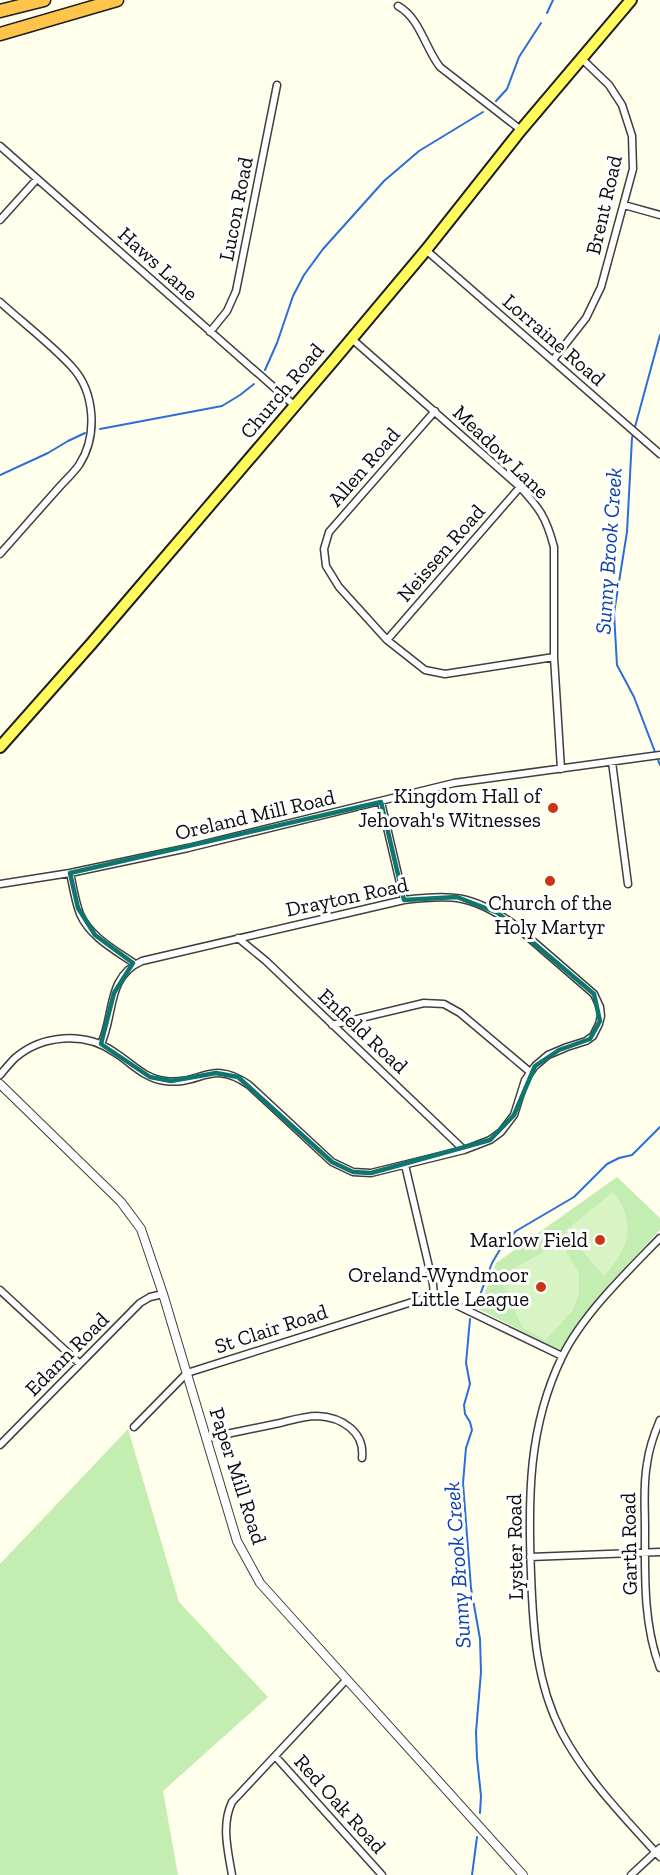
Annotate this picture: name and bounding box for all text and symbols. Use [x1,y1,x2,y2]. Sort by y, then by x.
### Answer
street label: Brent Road [580,152,627,257]
street label: Lucon Road [213,154,258,263]
street label: Haws Lane [113,221,203,306]
street label: Lorraine Road [498,288,611,391]
street label: Church Road [234,337,329,444]
street label: Meadow Lane [448,400,555,504]
street label: Allen Road [322,422,405,511]
water label: Sunny Brook Creek [589,467,628,635]
street label: Neissen Road [391,498,490,607]
place label: Kingdom Hall of Jehovah's Witnesses [358,783,542,832]
street label: Oreland Mill Road [172,784,338,845]
marker: Kingdom Hall of Jehovah's Witnesses [546,801,560,815]
street label: Drayton Road [283,871,411,922]
marker: Church of the Holy Martyr [543,874,557,888]
place label: Church of the Holy Martyr [488,890,612,939]
street label: Enfield Road [313,983,414,1079]
place label: Marlow Field [470,1227,588,1252]
marker: Marlow Field [593,1233,607,1247]
place label: Oreland-Wyndmoor Little League [348,1262,529,1311]
marker: Oreland-Wyndmoor Little League [534,1280,548,1294]
street label: St Clair Road [211,1298,331,1359]
street label: Edann Road [20,1306,114,1401]
street label: Paper Mill Road [205,1404,272,1548]
water label: Sunny Brook Creek [438,1481,477,1649]
street label: Garth Road [615,1492,642,1596]
street label: Lyster Road [501,1493,528,1600]
street label: Red Oak Road [289,1749,392,1859]

